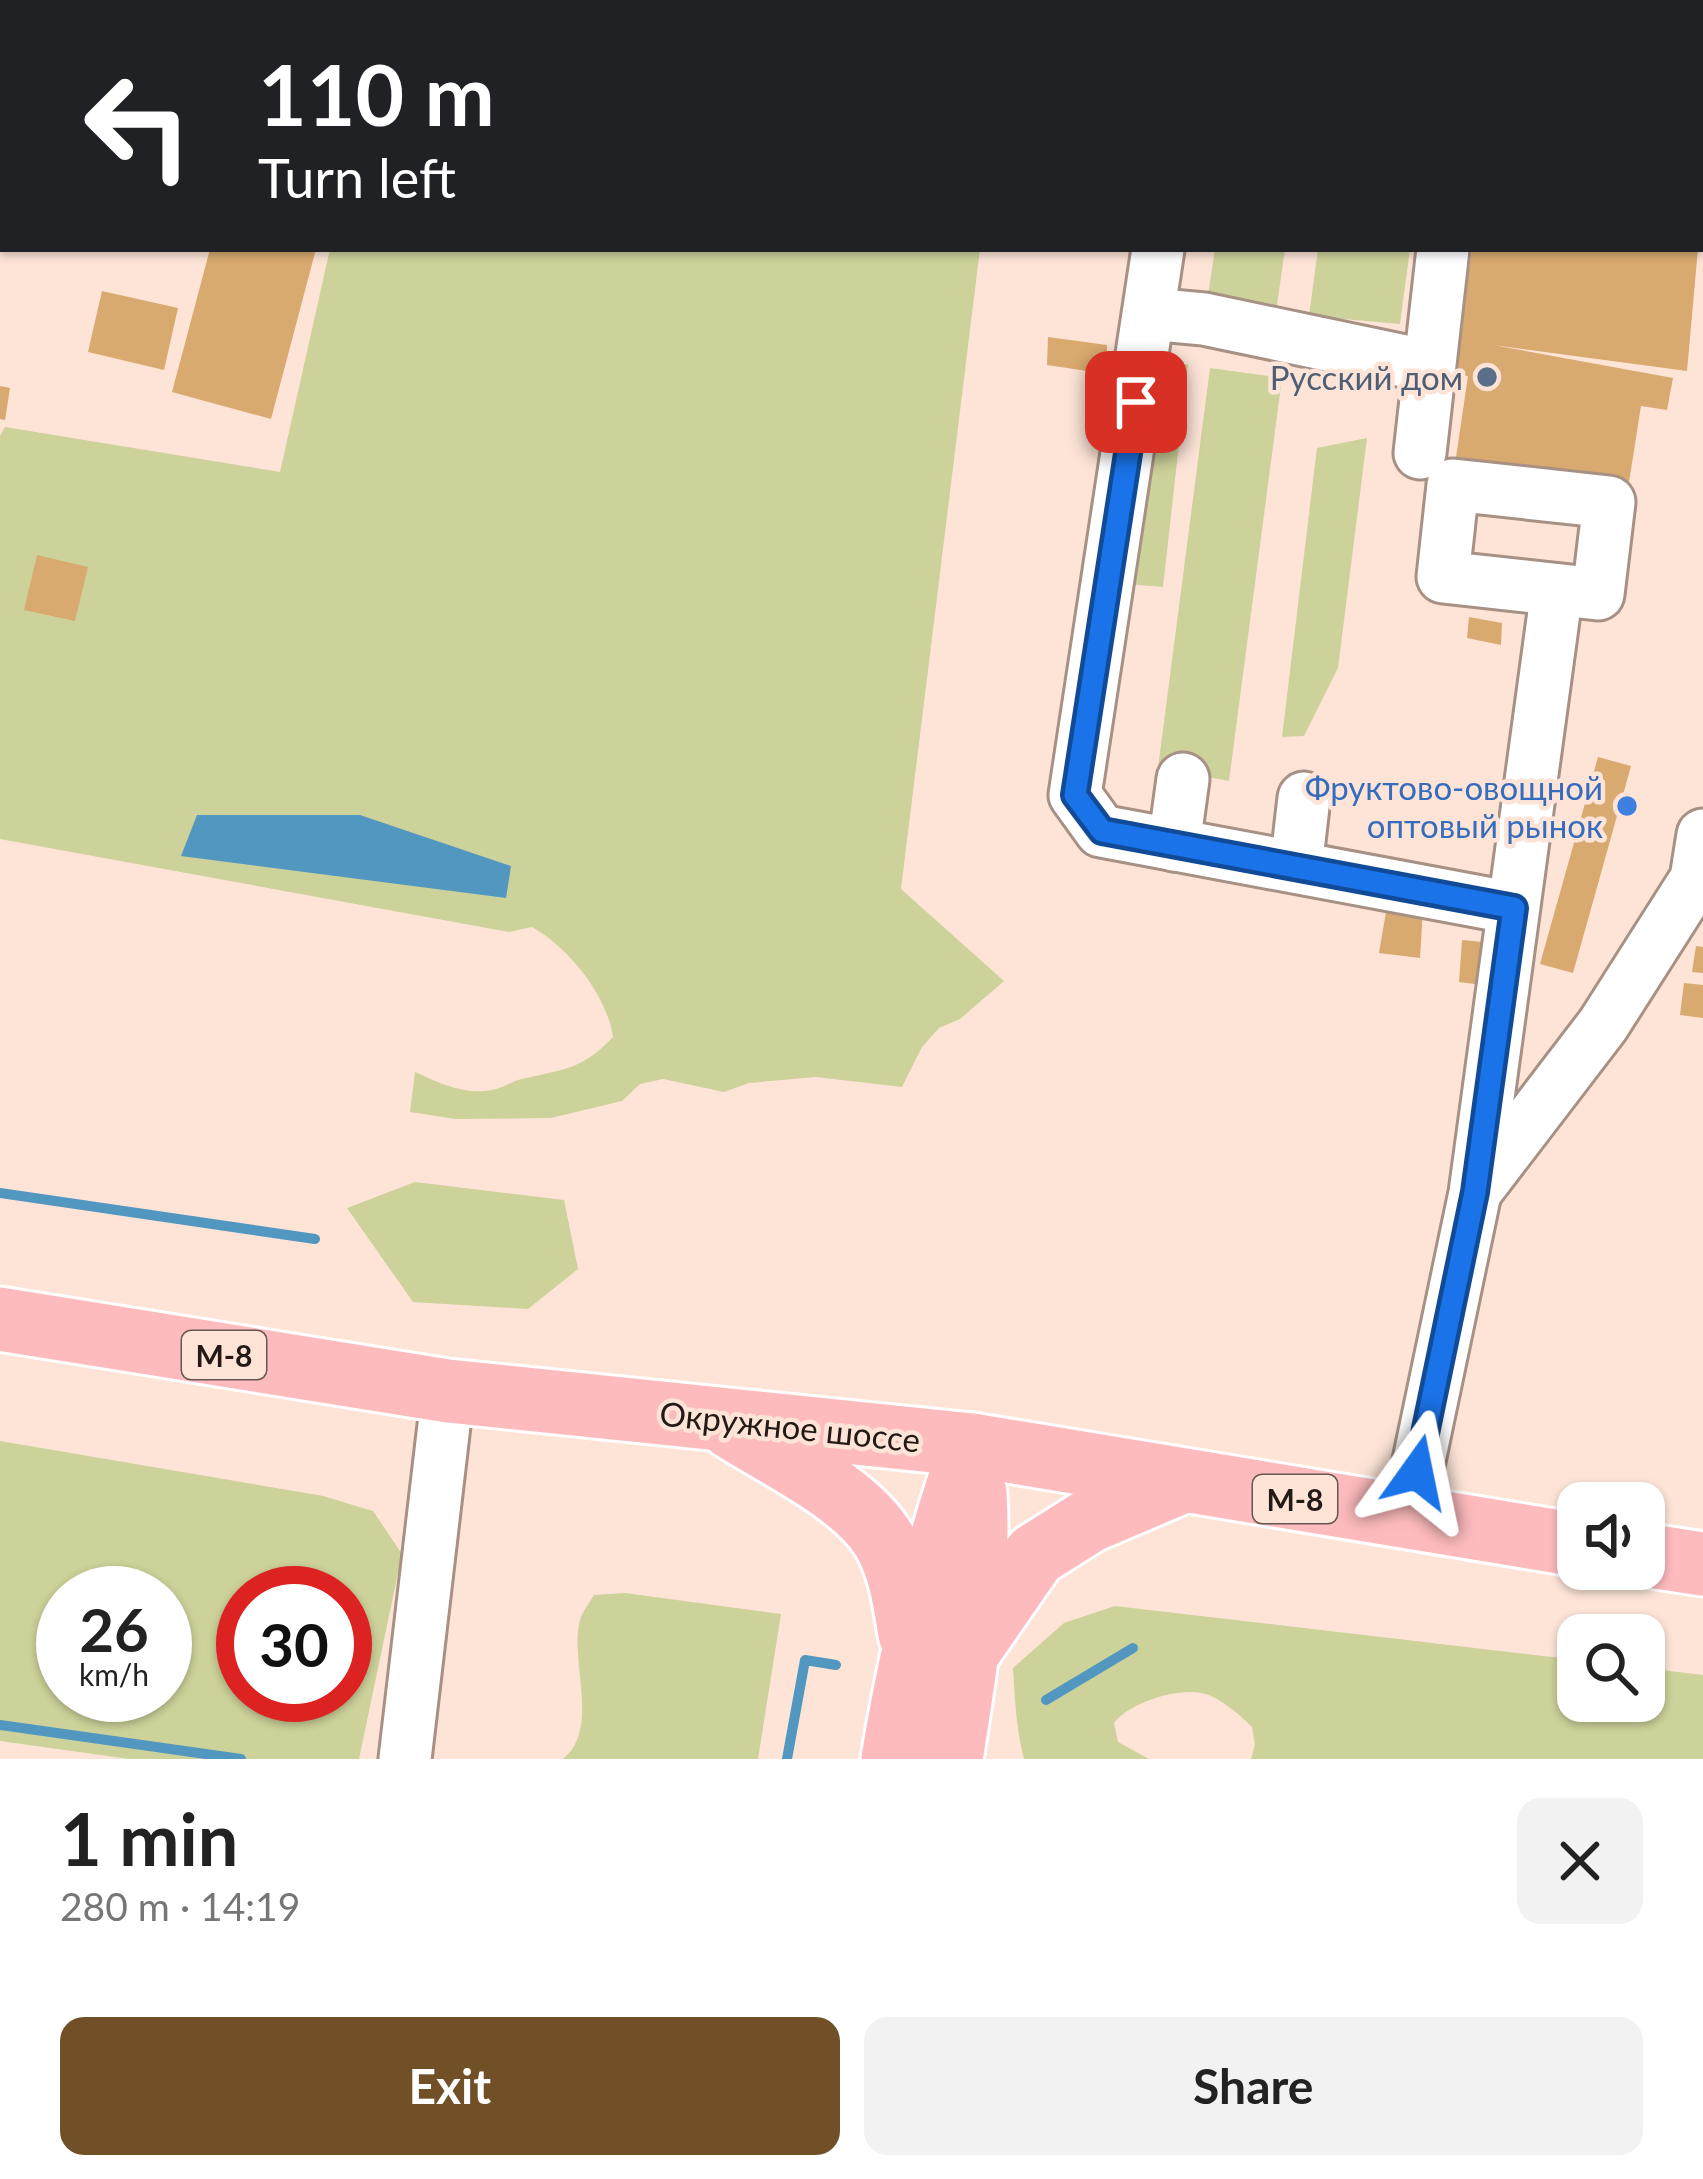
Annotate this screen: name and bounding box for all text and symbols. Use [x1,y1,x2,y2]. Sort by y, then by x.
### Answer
text: 110 m [258,43,495,144]
icon: left [60,48,216,204]
text: Turn left [258,145,456,210]
pin [1085,351,1187,453]
place label: Русский дом [1270,357,1463,397]
marker: Русский дом [1474,364,1500,390]
icon: arrive [1103,369,1169,435]
place label: Фруктово-овощной оптовый рынок [1305,767,1603,845]
marker: Фруктово-овощной оптовый рынок [1614,793,1640,819]
road number: М-8 [182,1331,266,1379]
street label: Окружное шоссе [658,1392,922,1460]
position arrow [1354,1409,1480,1535]
road number: М-8 [1253,1475,1337,1523]
map controls [1557,1482,1665,1722]
button: sound [1557,1482,1665,1590]
speed limit sign: 30 [216,1566,372,1722]
text: 26 [79,1593,149,1665]
button: search [1557,1614,1665,1722]
text: km/h [79,1656,149,1692]
text: 1 min [60,1795,238,1881]
button: close [1517,1798,1643,1924]
text: 280 m · 14:19 [60,1883,300,1929]
button: Exit [60,2017,840,2155]
button: Share [864,2017,1643,2155]

